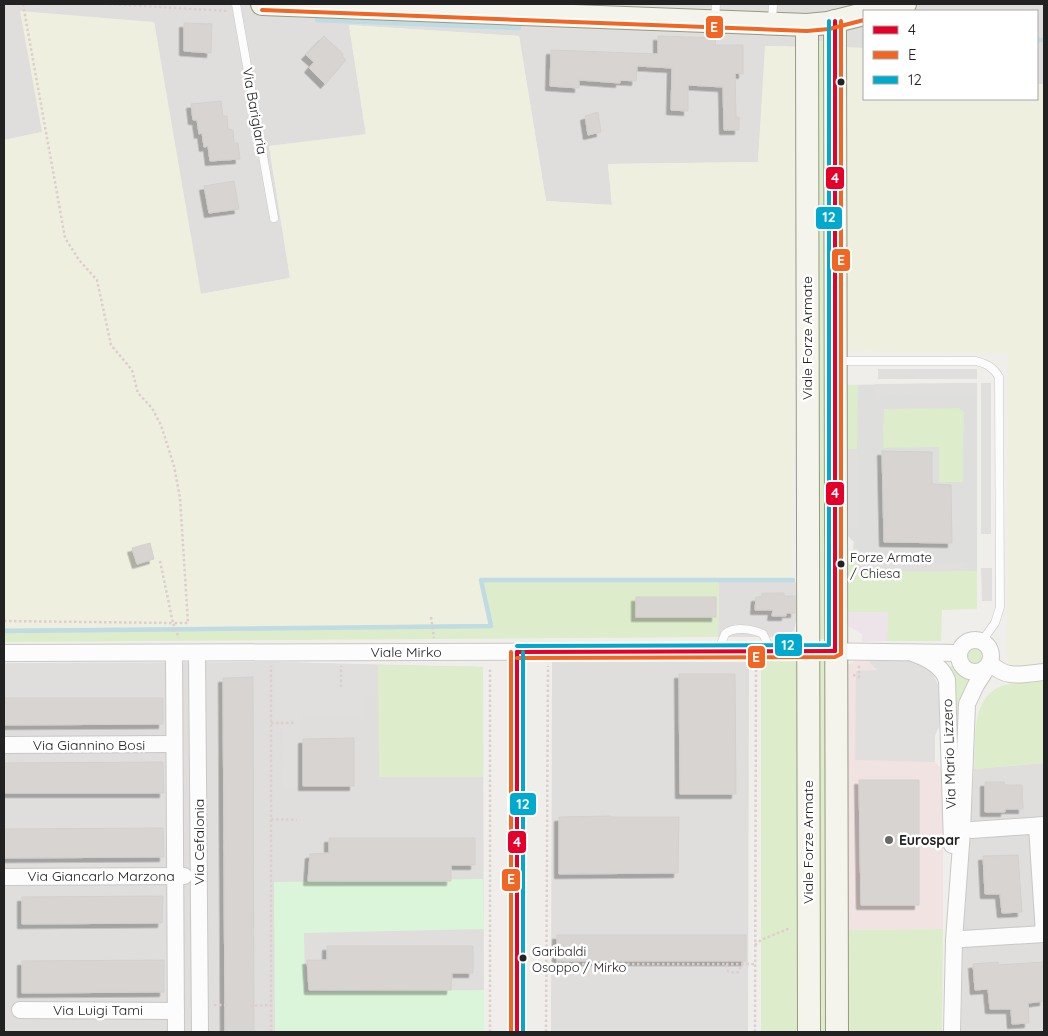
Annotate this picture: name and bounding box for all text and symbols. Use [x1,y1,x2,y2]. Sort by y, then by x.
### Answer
legend [863,10,1038,100]
line badge: E [705,15,724,39]
text: E [710,18,718,36]
text: 4 [908,20,916,39]
text: E [908,45,917,64]
street label: Via Bariglaria [239,66,271,156]
text: 12 [908,70,922,89]
unlabelled marker [836,77,846,87]
line badge: 4 [825,166,845,190]
text: 4 [831,169,839,187]
line badge: 12 [815,206,843,230]
text: 12 [822,208,836,226]
line badge: E [831,248,851,272]
text: E [837,251,845,269]
street label: Viale Forze Armate [798,276,816,400]
line badge: 4 [825,481,845,506]
text: 4 [831,484,839,502]
place label: Forze Armate / Chiesa [850,549,932,581]
marker: Forze Armate / Chiesa [836,559,846,569]
line badge: 12 [774,633,803,657]
text: 12 [781,636,795,654]
street label: Viale Mirko [370,643,442,661]
line badge: E [747,645,766,669]
text: E [752,648,760,666]
street label: Via Mario Lizzero [938,698,960,810]
street label: Via Giannino Bosi [33,736,145,754]
street label: Viale Forze Armate [799,780,817,904]
line badge: 12 [509,792,537,816]
text: 12 [516,795,530,813]
street label: Via Cefalonia [190,799,208,885]
line badge: 4 [507,830,527,854]
place label: Eurospar [899,831,960,849]
text: 4 [513,833,521,851]
marker: Eurospar [883,834,895,846]
street label: Via Giancarlo Marzona [27,867,175,885]
line badge: E [501,868,521,892]
text: E [507,870,515,888]
place label: Garibaldi Osoppo / Mirko [532,943,627,975]
marker: Garibaldi Osoppo / Mirko [518,953,528,963]
street label: Via Luigi Tami [53,1001,143,1019]

